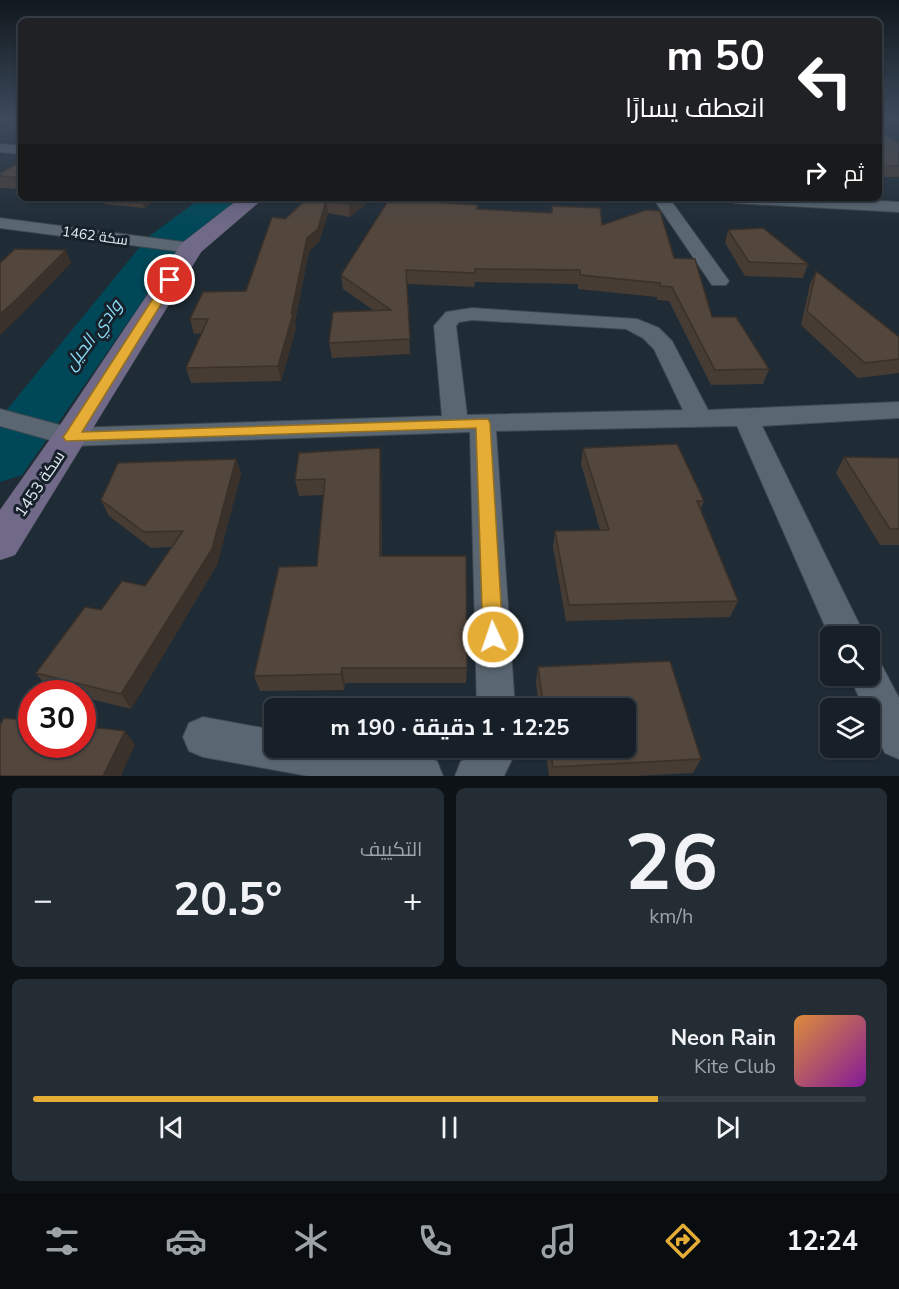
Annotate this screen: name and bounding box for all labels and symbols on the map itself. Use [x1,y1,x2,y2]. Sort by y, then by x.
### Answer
street label: سكة 1462 [61,222,129,250]
pin [144,254,195,305]
water label: وادي الحيل [59,294,130,376]
street label: سكة 1453 [10,447,70,521]
position arrow [461,605,525,669]
speed limit sign: 30 [18,680,96,758]

